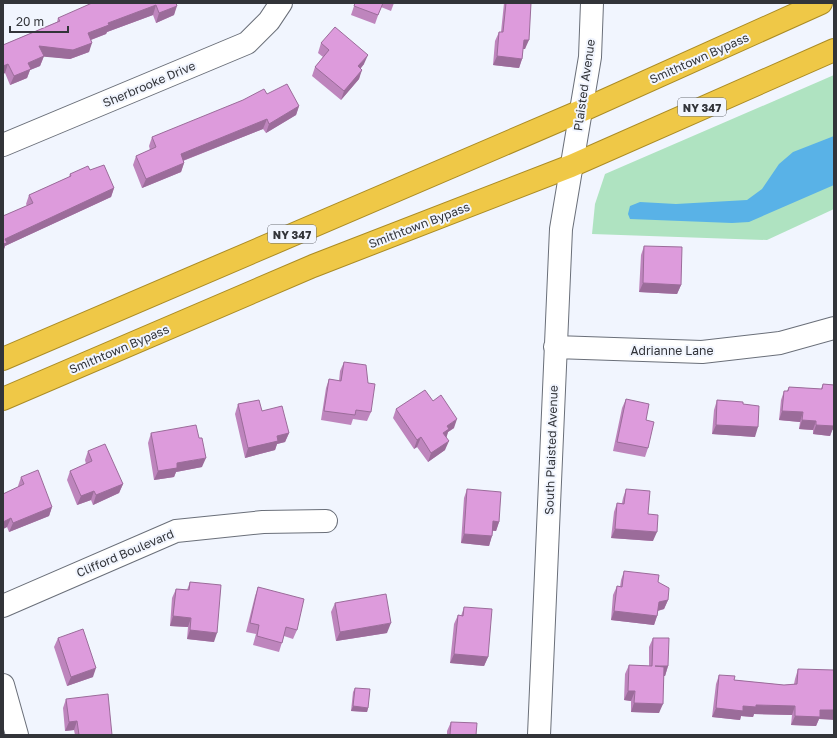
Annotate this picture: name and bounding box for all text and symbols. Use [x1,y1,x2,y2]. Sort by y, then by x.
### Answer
scale bar [10,8,68,34]
text: 20 m [16,14,44,29]
street label: Smithtown Bypass [647,29,751,87]
street label: Plaisted Avenue [570,38,598,132]
street label: Sherbrooke Drive [100,58,198,110]
road number: NY 347 [678,98,726,116]
street label: Smithtown Bypass [366,199,472,251]
road number: NY 347 [268,225,316,243]
street label: Smithtown Bypass [67,321,171,377]
street label: Adrianne Lane [631,343,713,358]
street label: South Plaisted Avenue [541,385,561,515]
street label: Clifford Boulevard [74,526,176,580]

